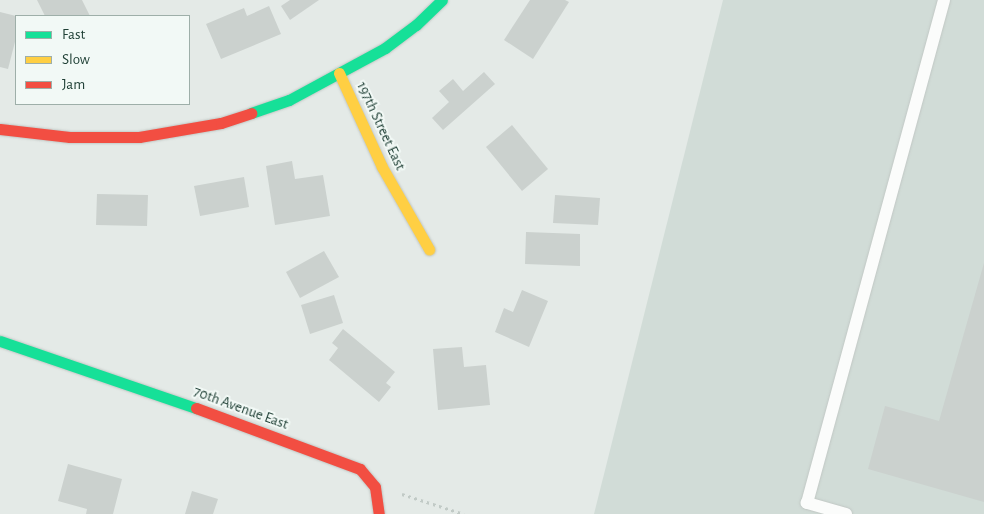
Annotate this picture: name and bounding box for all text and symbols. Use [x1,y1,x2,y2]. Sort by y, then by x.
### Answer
legend [15,15,190,105]
text: Fast [62,27,85,42]
text: Slow [62,52,90,67]
text: Jam [62,77,85,92]
street label: 197th Street East [353,79,409,173]
street label: 70th Avenue East [191,383,291,433]

